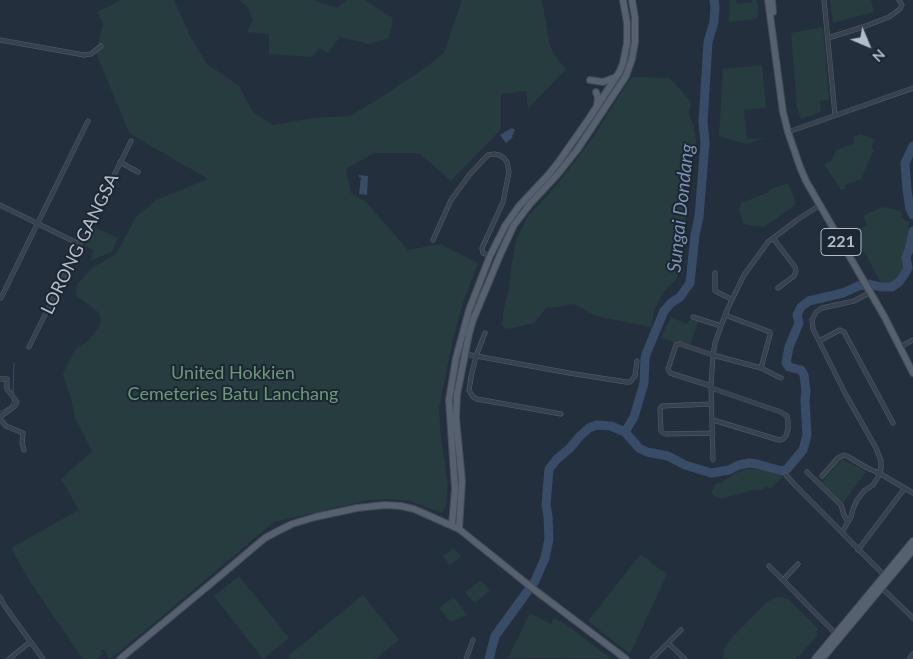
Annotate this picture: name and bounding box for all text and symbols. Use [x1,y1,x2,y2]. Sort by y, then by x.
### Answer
north arrow [843,20,893,70]
text: N [869,46,889,66]
water label: Sungai Dondang [663,142,699,274]
street label: LORONG GANGSA [37,170,123,318]
road number: 221 [821,228,861,256]
park label: United Hokkien Cemeteries Batu Lanchang [128,362,338,404]

